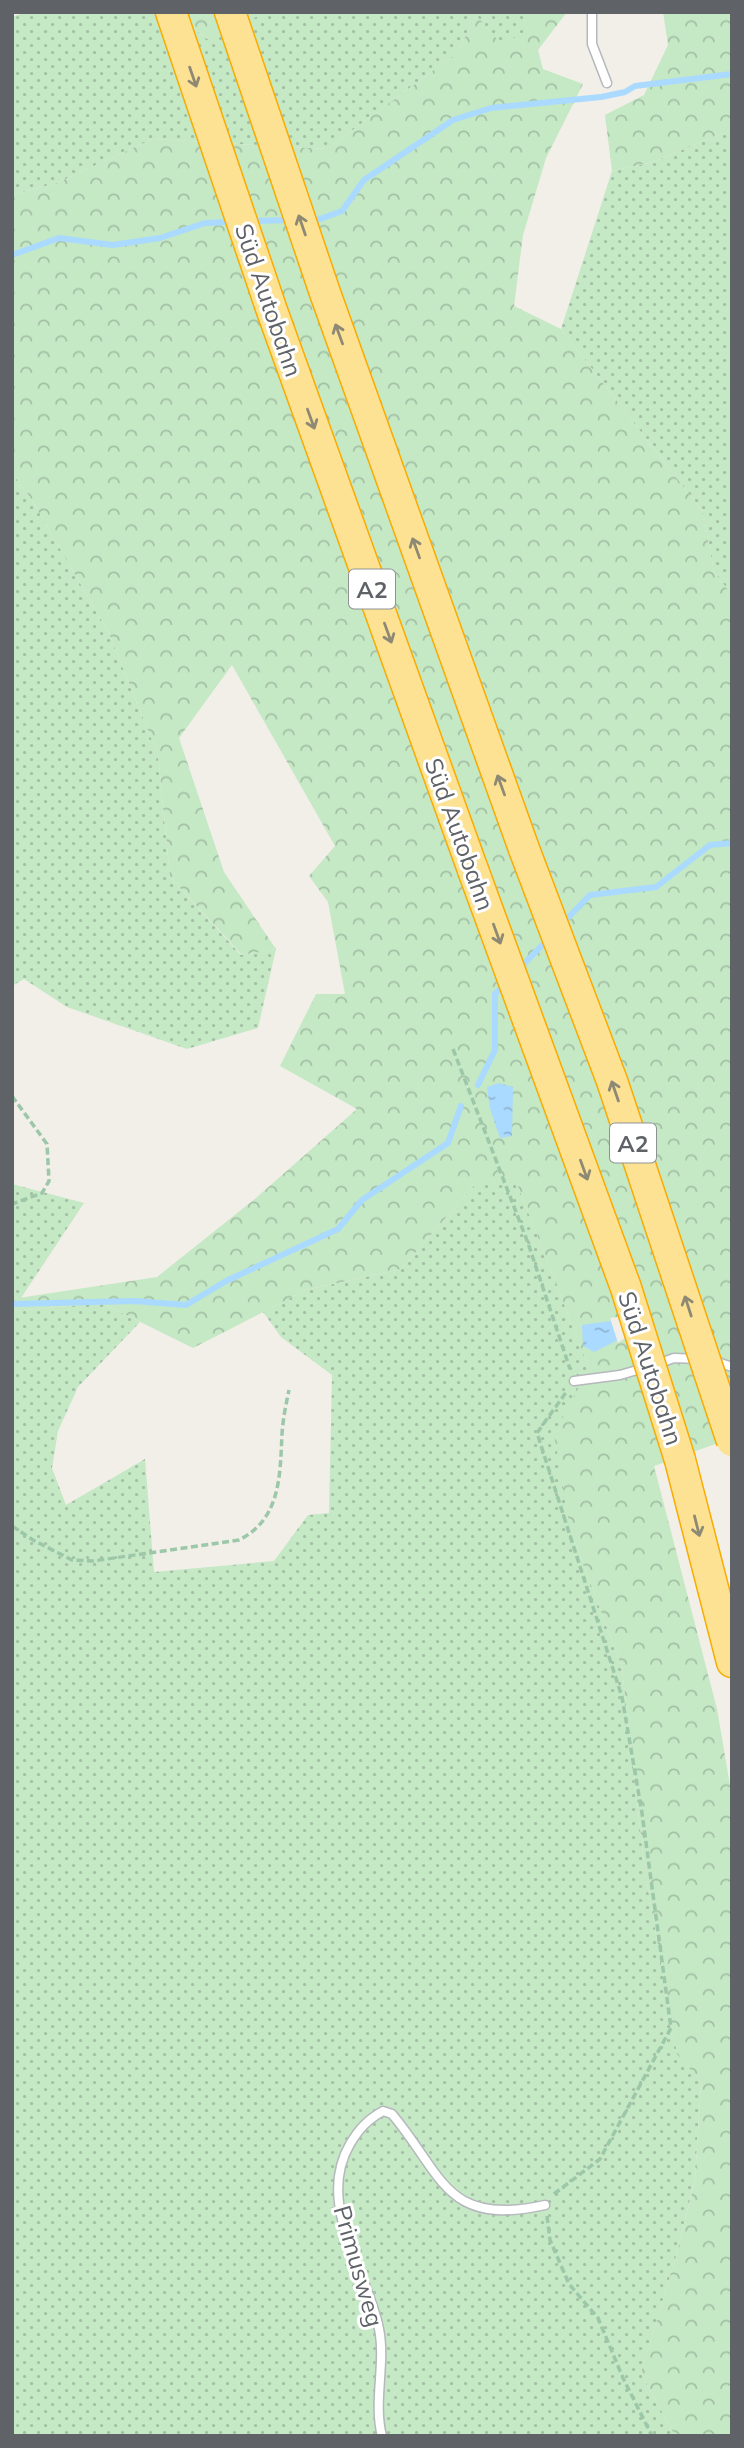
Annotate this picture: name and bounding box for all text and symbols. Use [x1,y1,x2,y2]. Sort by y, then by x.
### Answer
one-way arrow [188,65,200,87]
one-way arrow [295,215,307,237]
street label: Süd Autobahn [229,220,309,380]
one-way arrow [332,323,345,345]
one-way arrow [306,407,318,429]
one-way arrow [409,537,422,559]
road number: A2 [349,569,395,608]
one-way arrow [382,621,395,643]
street label: Süd Autobahn [419,754,501,914]
one-way arrow [494,775,506,797]
one-way arrow [491,922,504,944]
one-way arrow [608,1080,620,1102]
road number: A2 [610,1124,656,1162]
one-way arrow [579,1159,591,1181]
street label: Süd Autobahn [612,1287,690,1449]
one-way arrow [681,1296,693,1318]
one-way arrow [691,1514,704,1537]
street label: Primusweg [327,2202,391,2330]

